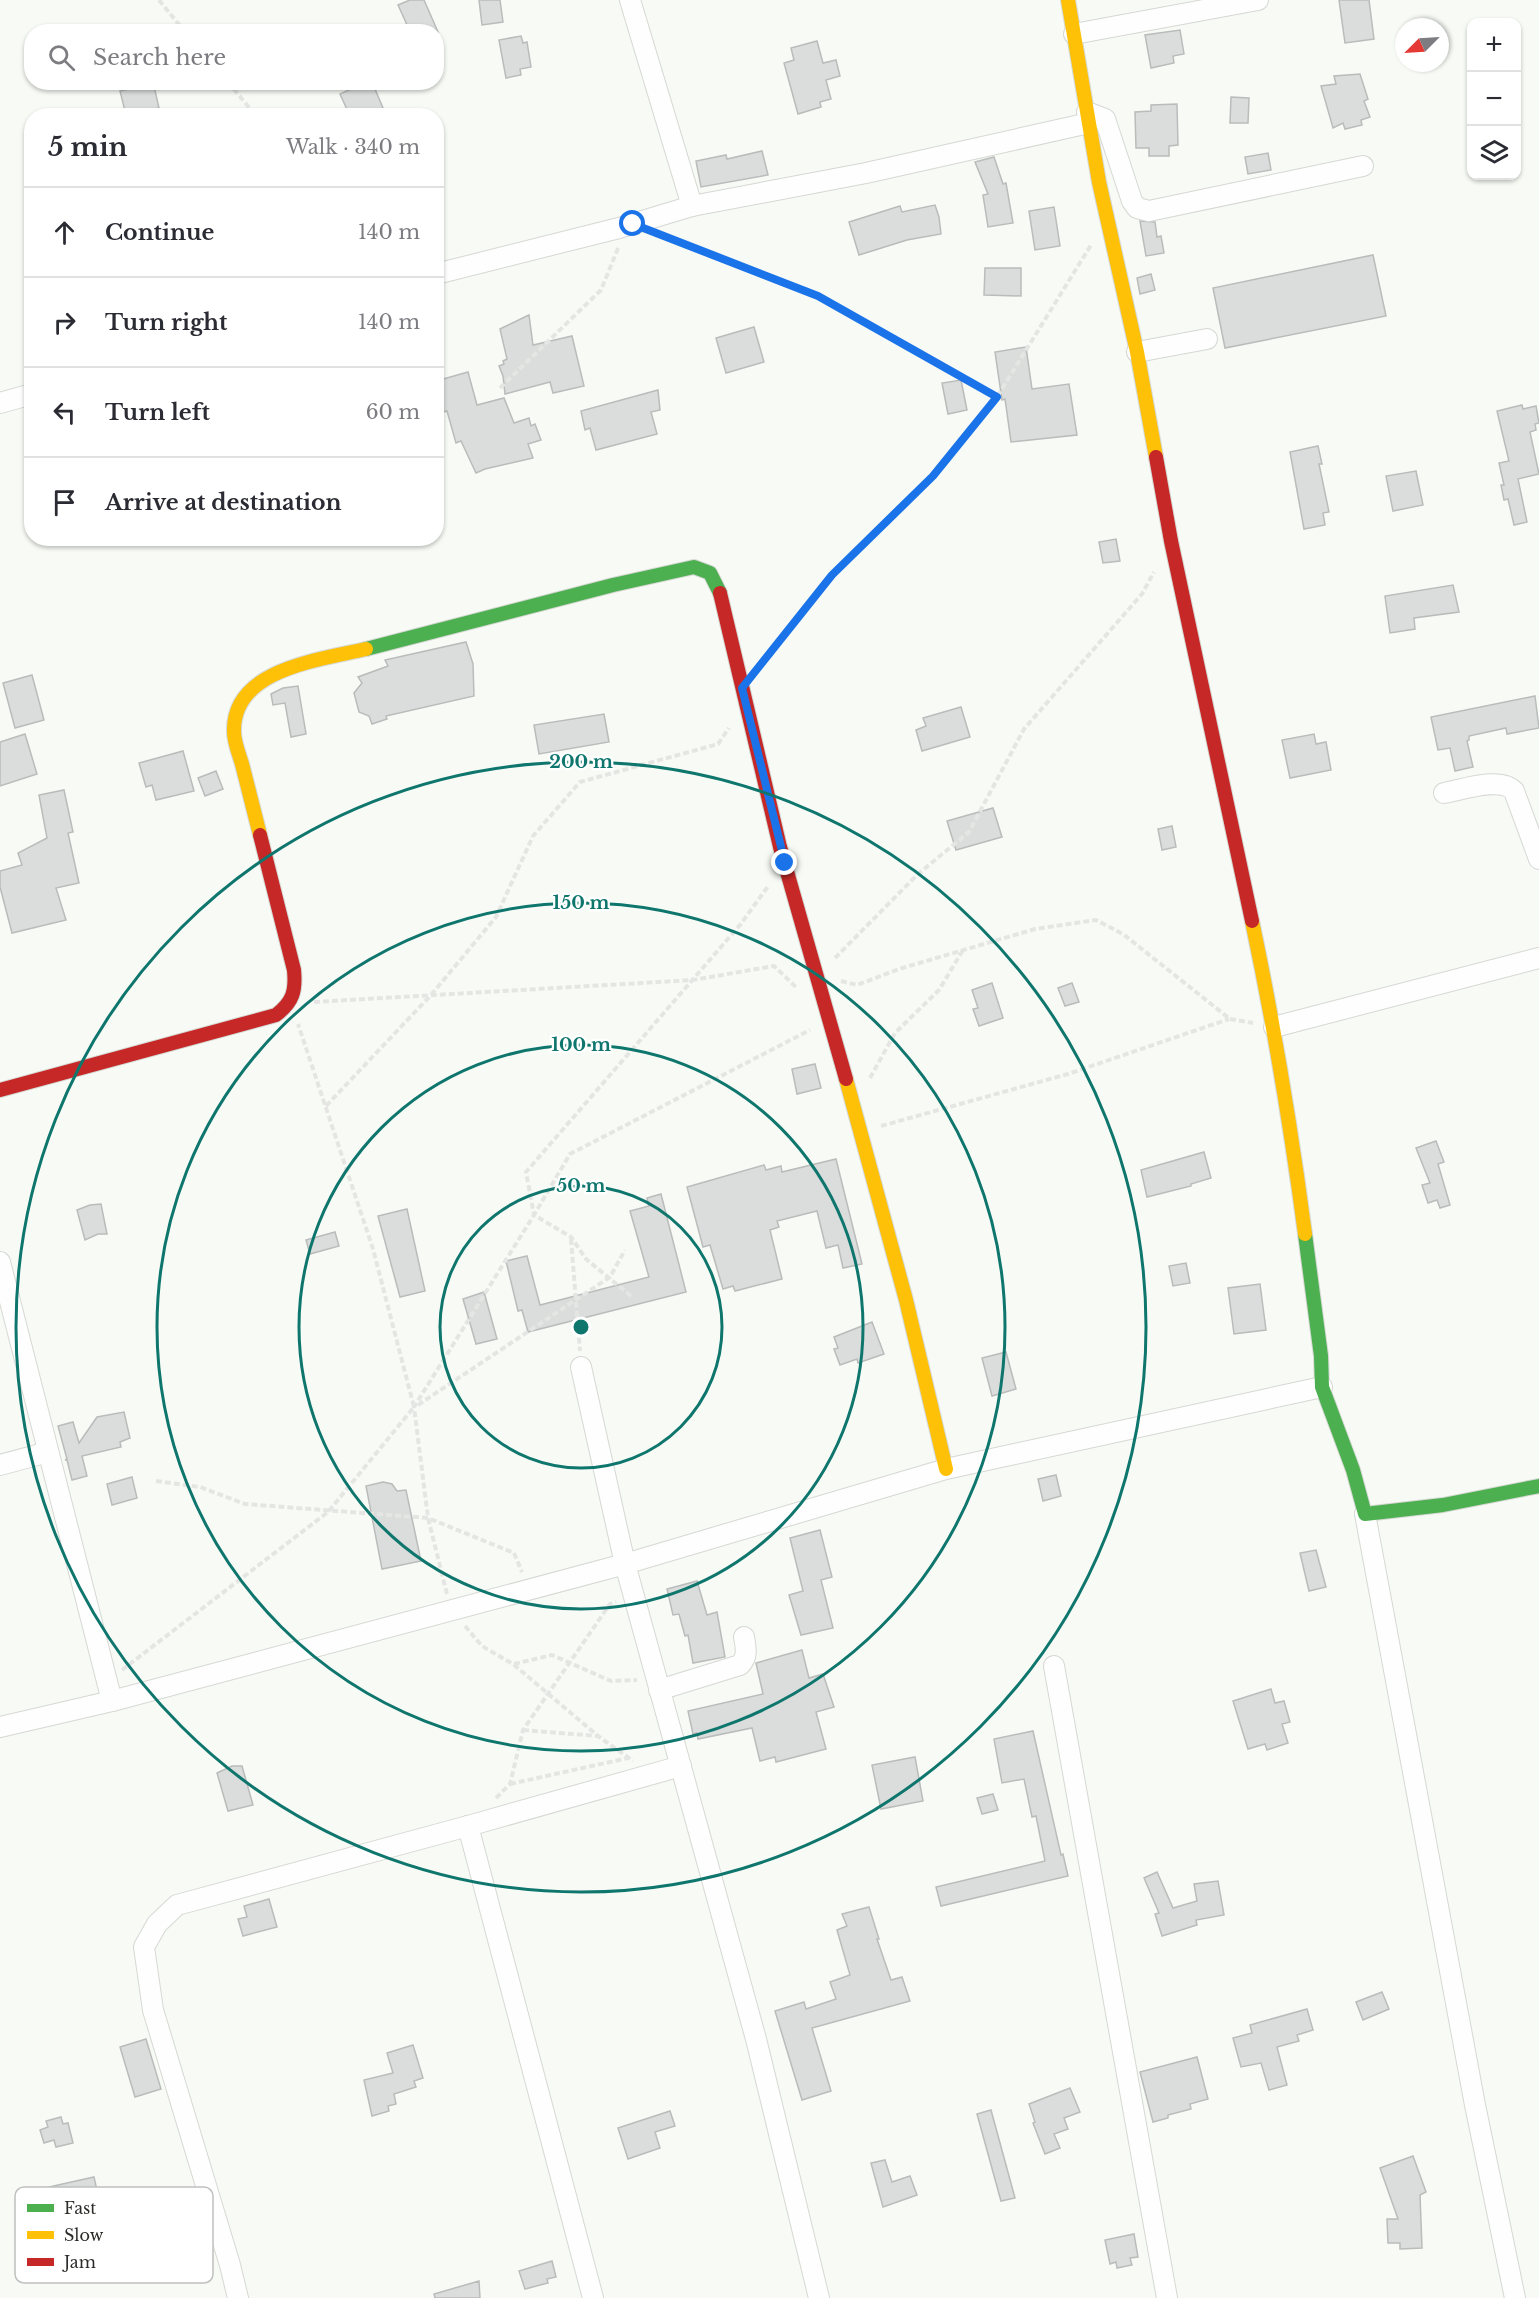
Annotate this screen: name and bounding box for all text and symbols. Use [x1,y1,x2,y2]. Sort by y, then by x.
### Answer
north arrow [1395,18,1449,72]
map controls [1467,18,1521,180]
button: + [1467,18,1521,72]
search box [24,24,444,90]
icon: search [45,41,78,74]
text: Search here [93,44,226,71]
button: − [1467,72,1521,126]
button: layers [1467,126,1521,180]
text: 5 min [48,131,127,163]
text: Walk · 340 m [286,135,420,159]
route start [619,210,645,236]
icon: ahead [48,216,81,249]
text: Continue [105,219,214,246]
text: 140 m [358,220,420,244]
icon: right [48,306,81,339]
text: Turn right [105,309,227,336]
text: 140 m [358,310,420,334]
icon: left [48,396,81,429]
text: Turn left [105,399,210,426]
text: 60 m [366,400,420,424]
icon: arrive [48,486,81,519]
text: Arrive at destination [105,489,342,516]
text: 200 m [549,751,613,773]
route end [771,849,797,875]
text: 150 m [553,892,610,914]
text: 100 m [551,1034,611,1056]
text: 50 m [557,1175,606,1197]
centre of rings [571,1317,591,1337]
legend [15,2187,213,2283]
text: Fast [64,2198,96,2218]
text: Slow [64,2225,104,2245]
text: Jam [62,2252,96,2272]

